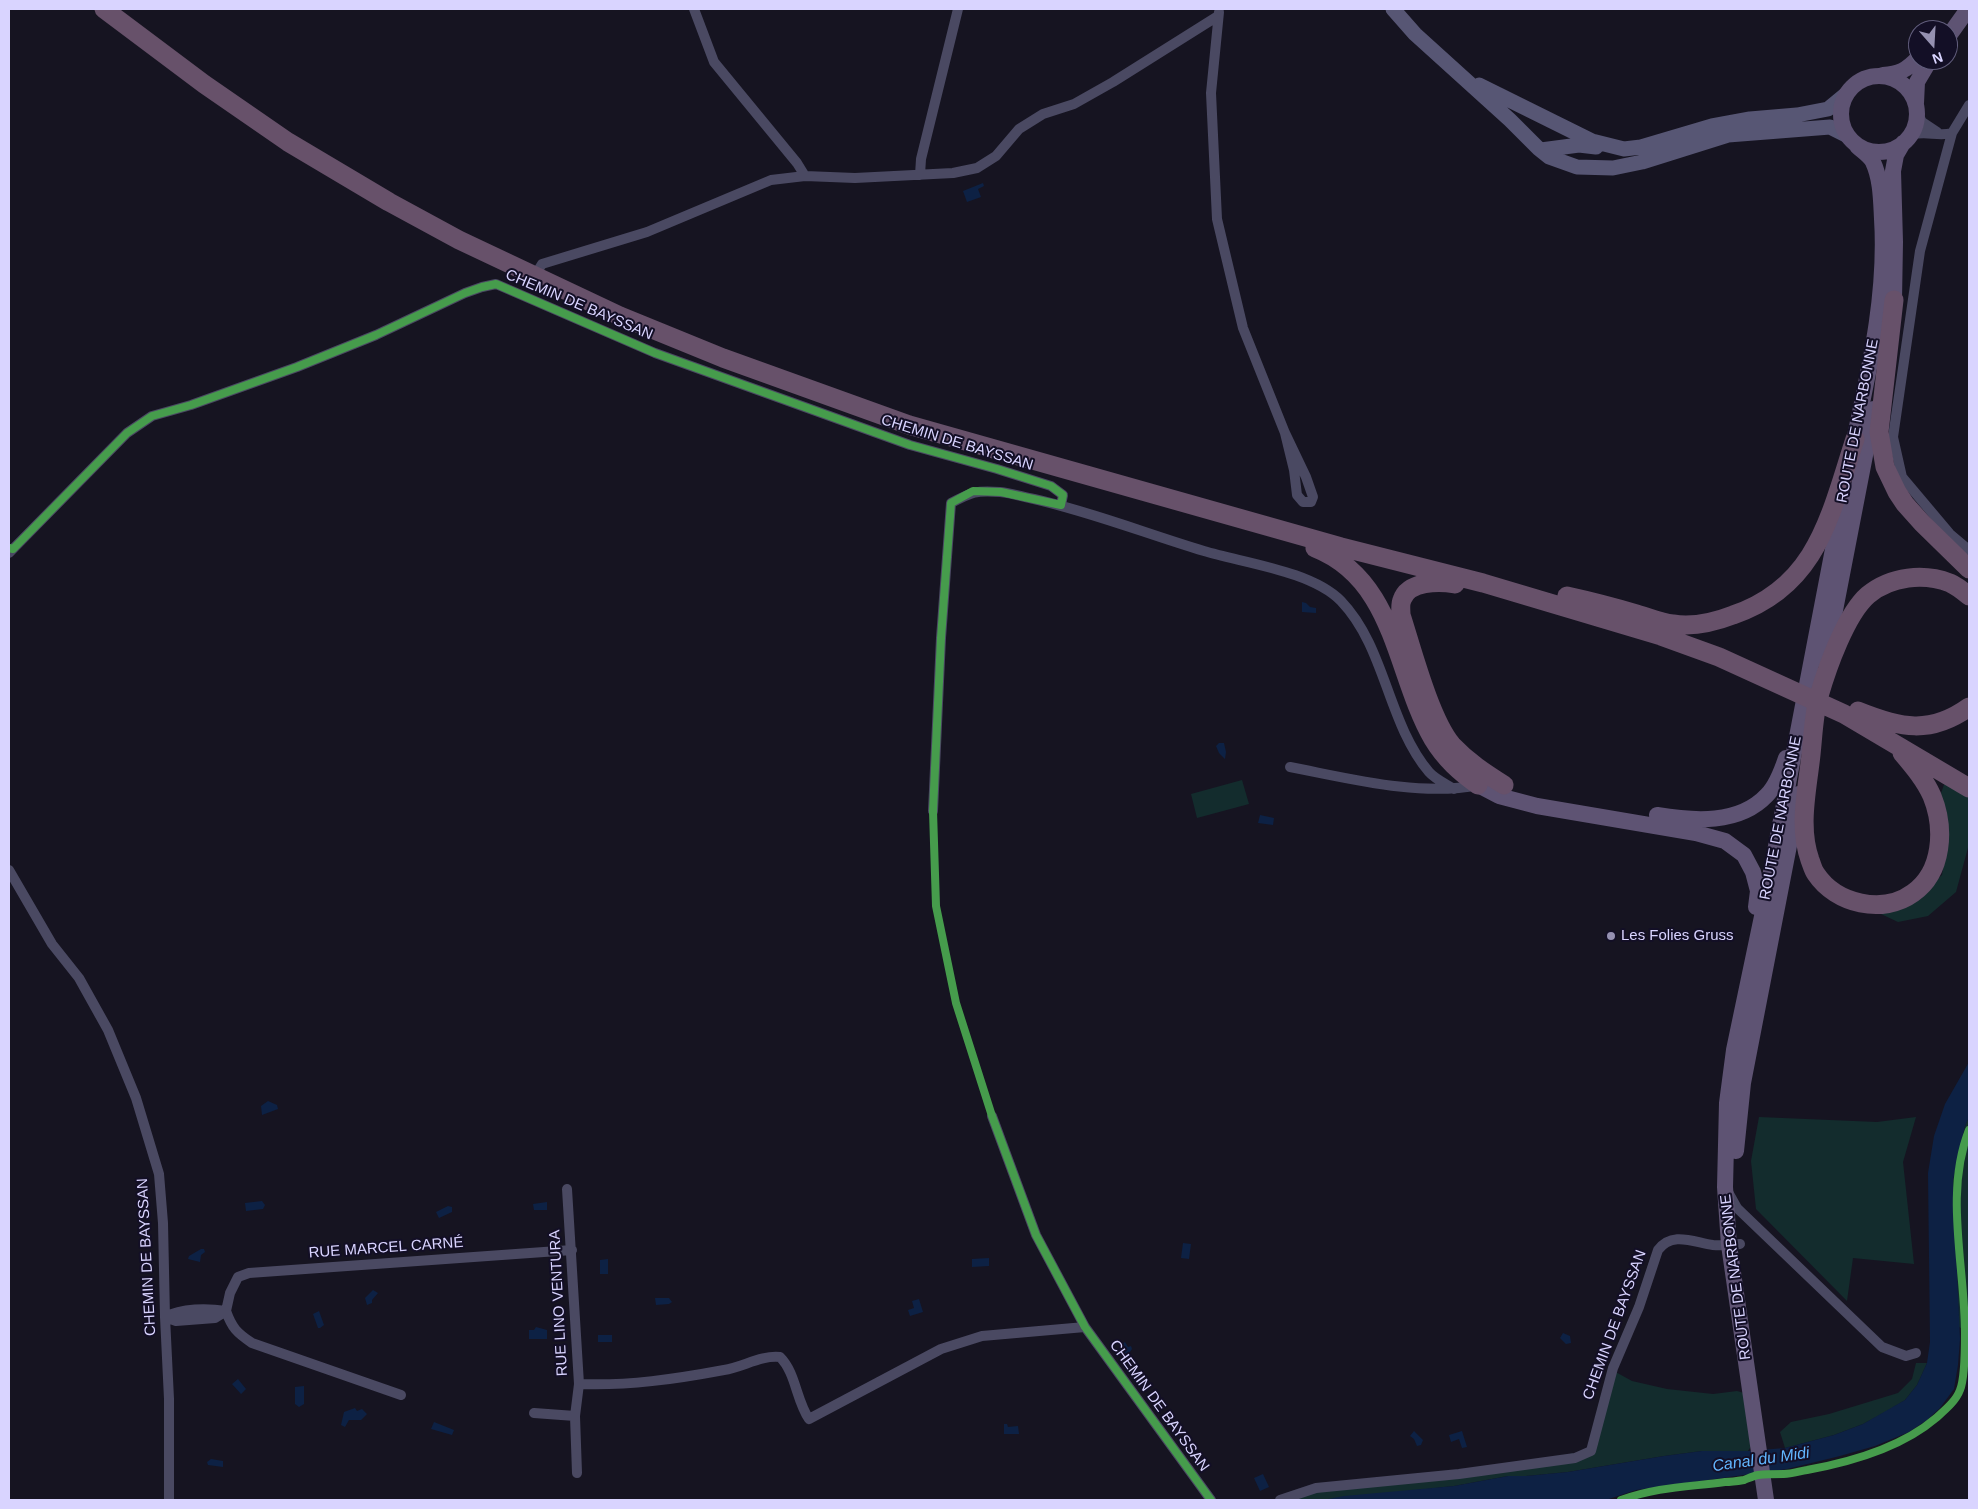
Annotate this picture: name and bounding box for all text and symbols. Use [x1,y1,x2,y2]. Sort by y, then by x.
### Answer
north arrow [1908,20,1958,70]
text: N [1930,49,1945,67]
street label: CHEMIN DE BAYSSAN [503,266,655,344]
street label: ROUTE DE NARBONNE [1833,337,1883,505]
street label: CHEMIN DE BAYSSAN [879,411,1035,475]
street label: ROUTE DE NARBONNE [1756,734,1806,902]
place label: Les Folies Gruss [1621,927,1734,945]
marker: Les Folies Gruss [1605,930,1617,942]
street label: CHEMIN DE BAYSSAN [134,1178,160,1336]
street label: ROUTE DE NARBONNE [1717,1193,1755,1361]
street label: RUE LINO VENTURA [546,1229,572,1377]
street label: RUE MARCEL CARNÉ [308,1234,464,1262]
street label: CHEMIN DE BAYSSAN [1580,1248,1650,1402]
street label: CHEMIN DE BAYSSAN [1105,1337,1213,1475]
water label: Canal du Midi [1711,1444,1811,1476]

